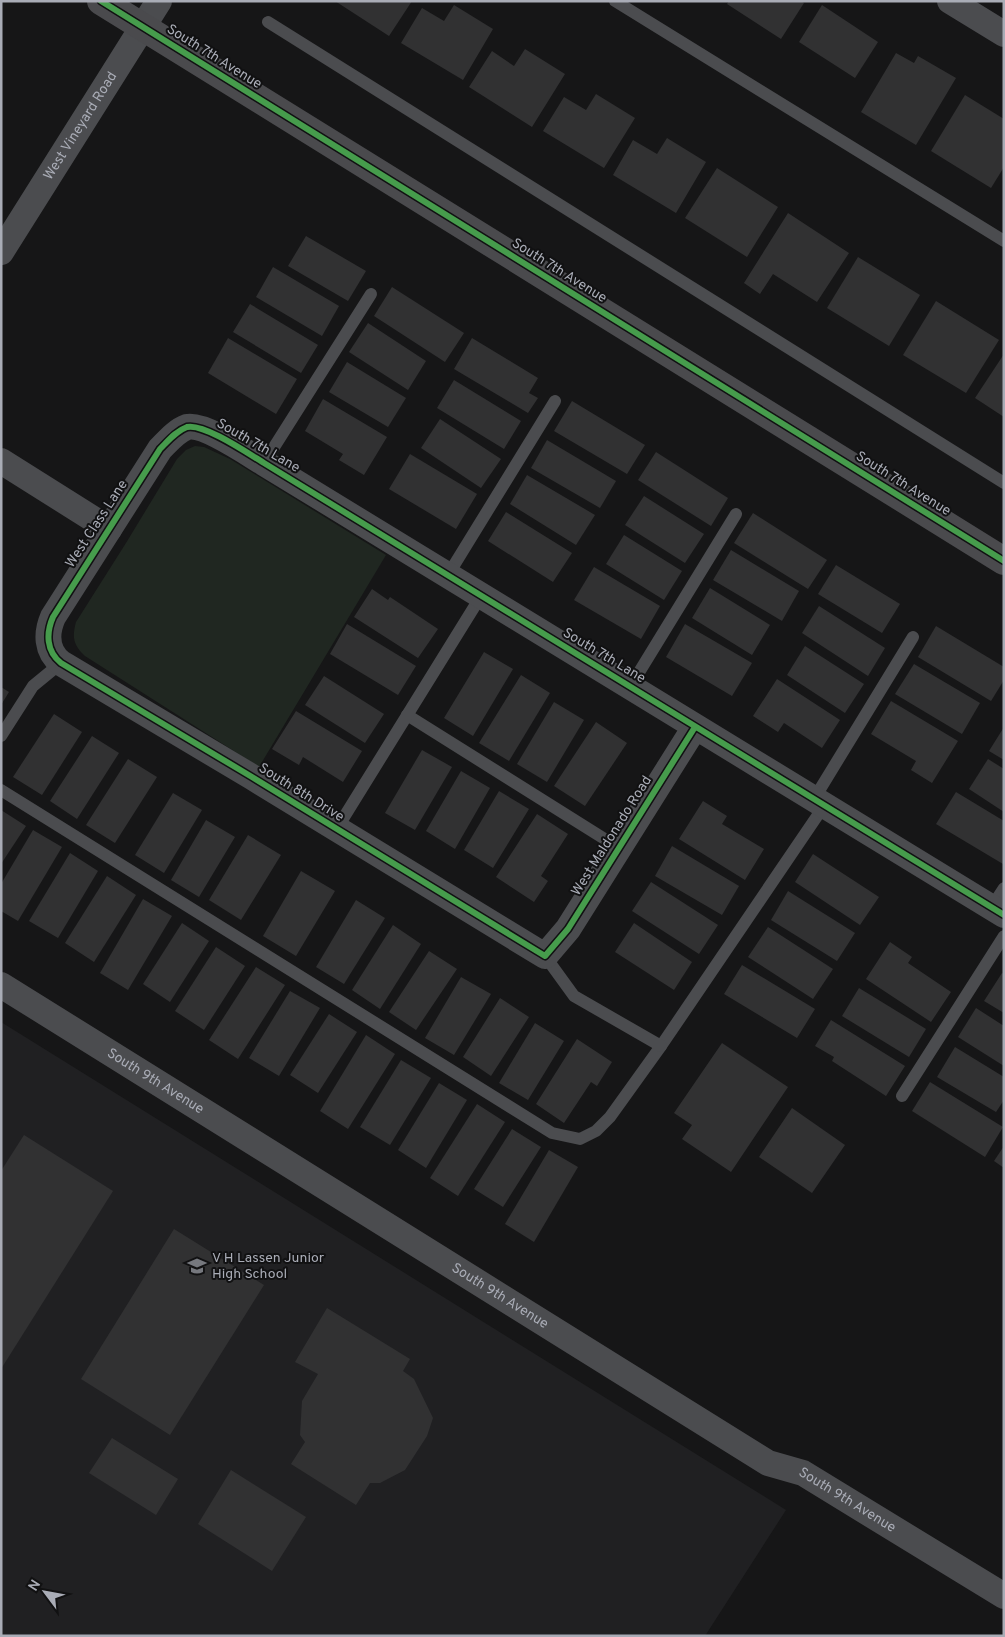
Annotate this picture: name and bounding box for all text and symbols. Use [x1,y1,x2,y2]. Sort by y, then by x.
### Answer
street label: South 7th Avenue [163,21,265,93]
street label: West Vineyard Road [40,69,121,183]
street label: South 7th Avenue [508,235,610,307]
street label: South 7th Lane [213,415,303,477]
street label: South 7th Avenue [852,448,954,520]
street label: West Class Lane [62,477,132,571]
street label: South 7th Lane [560,625,648,687]
street label: South 8th Drive [255,760,347,826]
street label: West Maldonado Road [568,773,656,899]
street label: South 9th Avenue [104,1045,207,1118]
place label: V H Lassen Junior High School [212,1250,325,1283]
school or university icon: V H Lassen Junior High School [186,1255,208,1277]
street label: South 9th Avenue [448,1259,552,1333]
street label: South 9th Avenue [795,1464,899,1536]
north arrow [20,1567,70,1617]
text: N [25,1577,45,1595]

